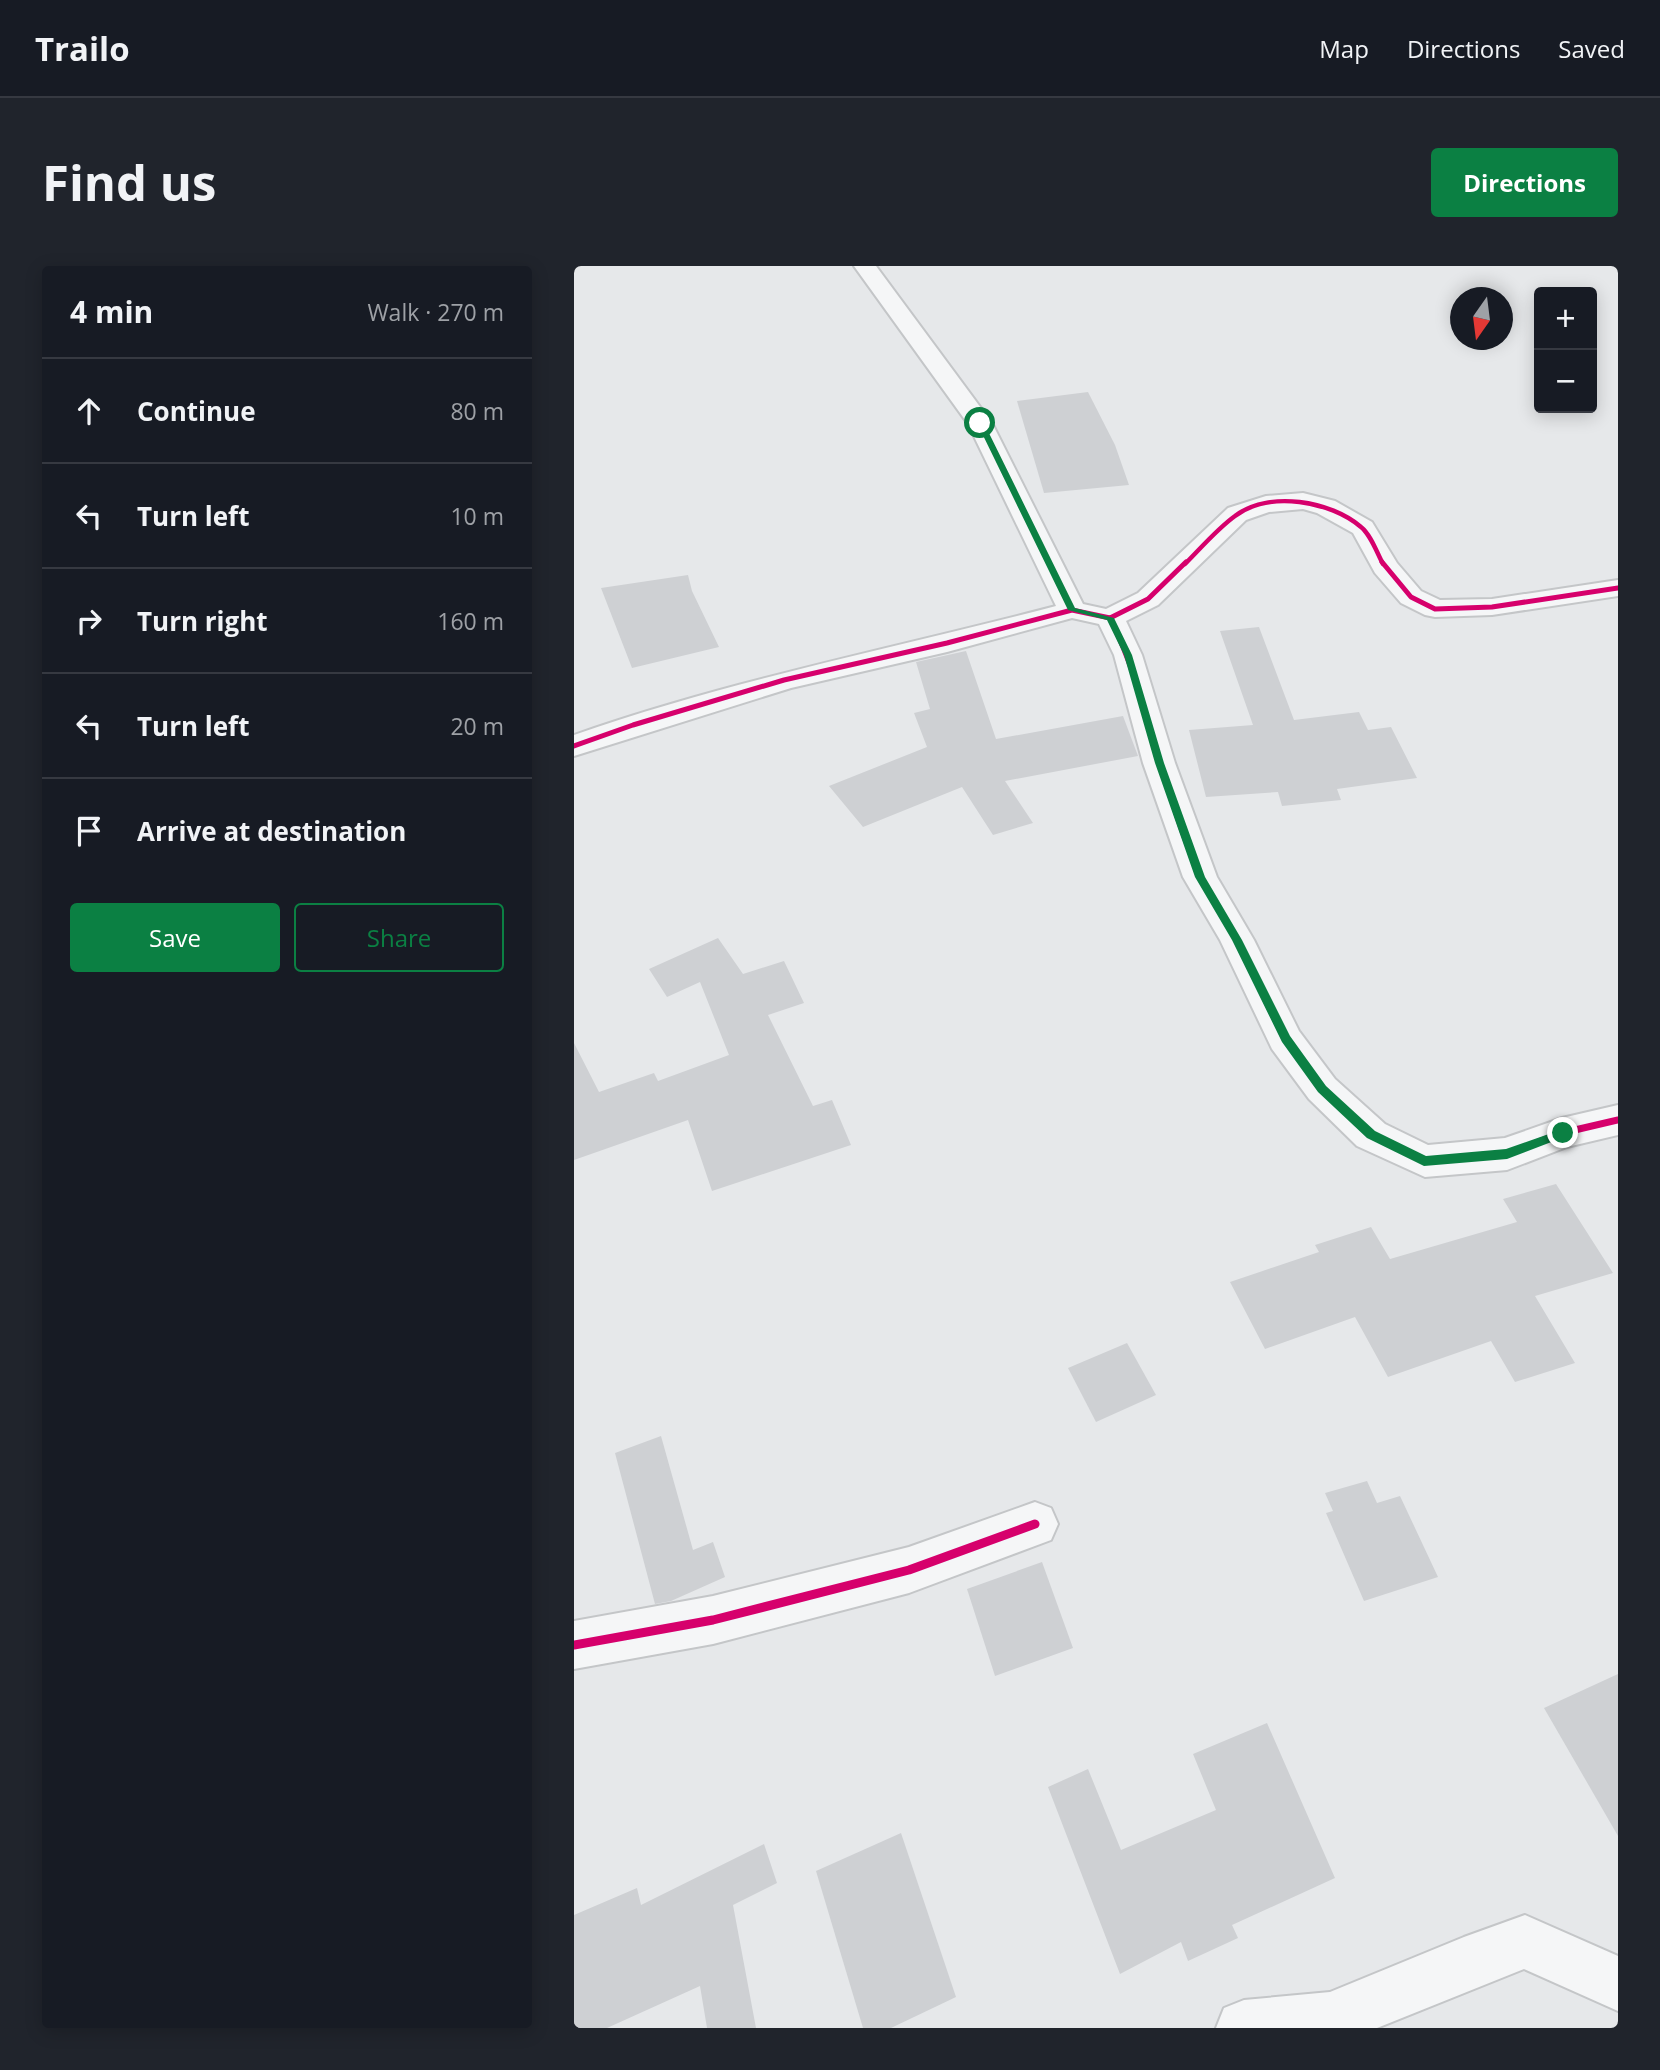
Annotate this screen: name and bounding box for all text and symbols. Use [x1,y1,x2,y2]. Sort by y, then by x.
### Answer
text: Trailo [35,26,130,71]
text: Map [1319,32,1369,65]
text: Directions [1407,32,1520,65]
text: Saved [1558,32,1625,65]
button: Directions [1431,148,1618,217]
text: Find us [42,149,216,215]
north arrow [1450,287,1513,350]
map controls [1534,287,1597,413]
button: + [1534,287,1597,350]
text: 4 min [70,291,153,332]
text: Walk · 270 m [367,296,504,328]
button: − [1534,350,1597,413]
icon: ahead [70,392,108,430]
text: Continue [137,393,256,429]
text: 80 m [450,395,504,427]
route start [964,407,995,438]
icon: left [70,497,108,535]
text: Turn left [137,498,249,534]
text: 10 m [450,500,504,532]
icon: right [70,602,108,640]
text: Turn right [137,603,268,639]
text: 160 m [437,605,504,637]
icon: left [70,707,108,745]
text: Turn left [137,708,249,744]
text: 20 m [450,710,504,742]
icon: arrive [70,812,108,850]
text: Arrive at destination [137,813,406,849]
button: Save [70,903,280,972]
button: Share [294,903,504,972]
route end [1547,1117,1578,1148]

